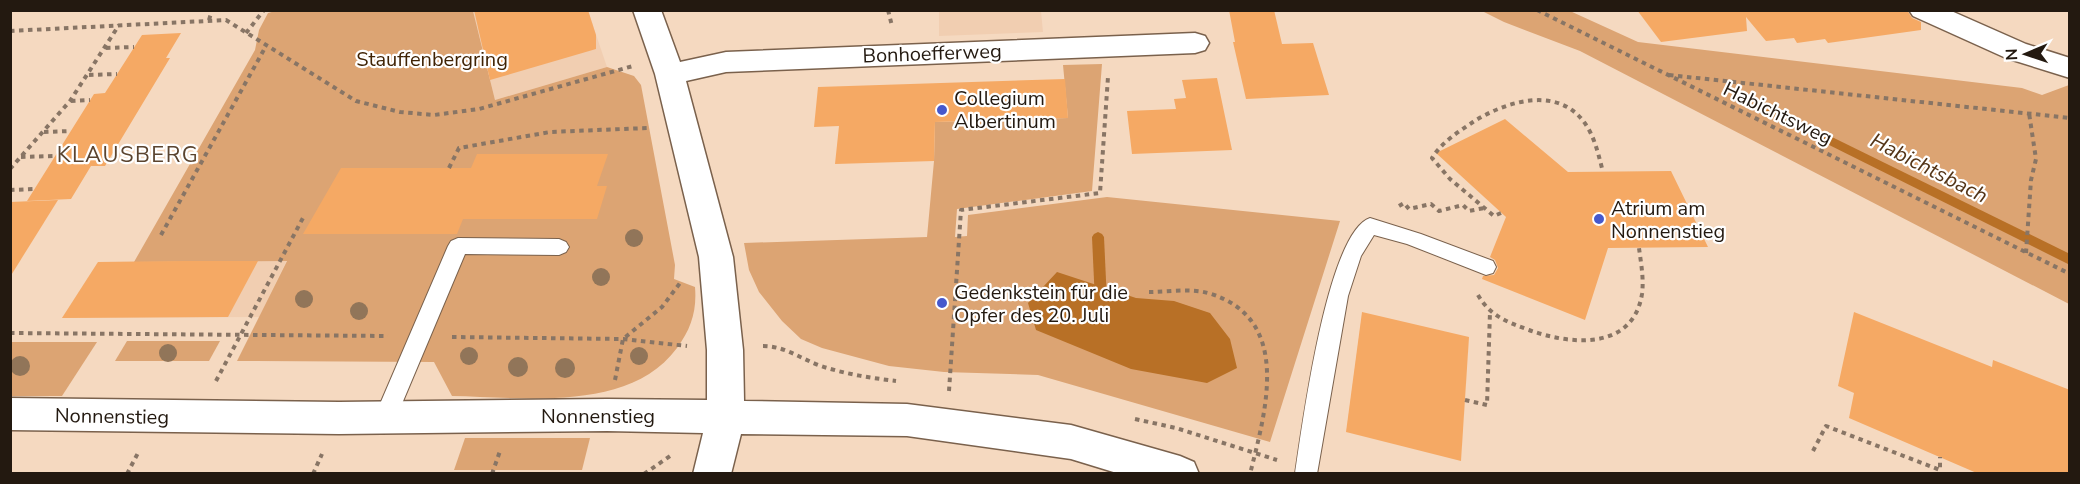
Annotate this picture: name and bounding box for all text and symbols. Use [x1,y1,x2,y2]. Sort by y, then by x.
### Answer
north arrow [1996,24,2056,84]
street label: Bonhoefferweg [862,38,1002,69]
park label: Stauffenbergring [356,46,508,73]
text: N [2001,48,2023,61]
street label: Habichtsweg [1719,75,1837,151]
place label: Collegium Albertinum [954,85,1056,135]
marker: Collegium Albertinum [935,103,949,117]
water label: Habichtsbach [1865,126,1993,210]
district label: KLAUSBERG [57,140,199,170]
place label: Atrium am Nonnenstieg [1611,195,1725,245]
marker: Atrium am Nonnenstieg [1592,212,1606,226]
place label: Gedenkstein für die Opfer des 20. Juli [954,279,1128,329]
marker: Gedenkstein für die Opfer des 20. Juli [935,296,949,310]
street label: Nonnenstieg [55,402,169,431]
street label: Nonnenstieg [541,403,655,430]

